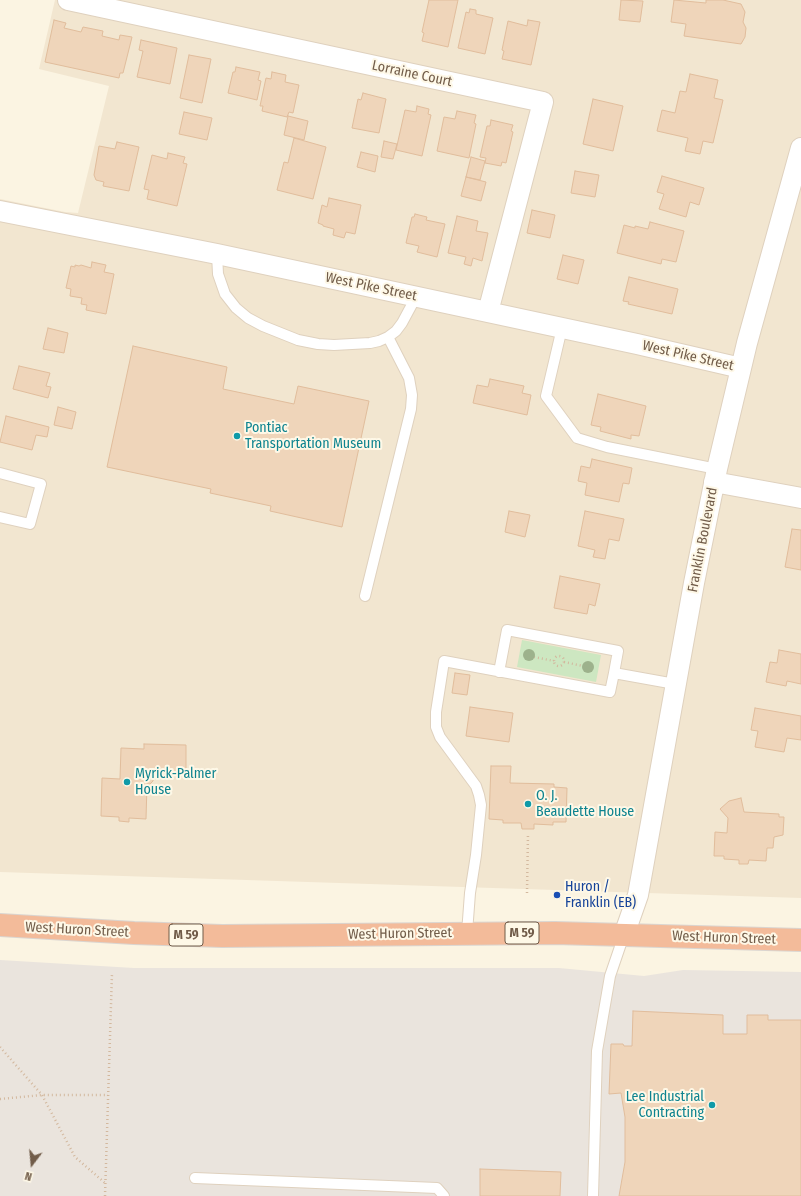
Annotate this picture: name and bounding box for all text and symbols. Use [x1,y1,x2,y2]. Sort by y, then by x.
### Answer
street label: Lorraine Court [370,57,454,91]
street label: West Pike Street [324,269,418,305]
street label: West Pike Street [641,337,735,375]
place label: Pontiac Transportation Museum [245,420,381,452]
marker: Pontiac Transportation Museum [232,431,242,441]
street label: Franklin Boulevard [685,486,721,594]
place label: Myrick-Palmer House [135,766,216,798]
marker: Myrick-Palmer House [122,777,132,787]
place label: O. J. Beaudette House [536,788,634,820]
marker: O. J. Beaudette House [523,799,533,809]
place label: Huron / Franklin (EB) [565,879,636,912]
marker: Huron / Franklin (EB) [552,890,562,900]
street label: West Huron Street [25,919,129,941]
road number: M 59 [505,922,539,944]
road number: M 59 [169,924,203,946]
street label: West Huron Street [348,925,452,943]
street label: West Huron Street [672,928,776,948]
place label: Lee Industrial Contracting [626,1089,704,1122]
marker: Lee Industrial Contracting [707,1100,717,1110]
north arrow [12,1144,52,1184]
text: N [24,1169,34,1183]

